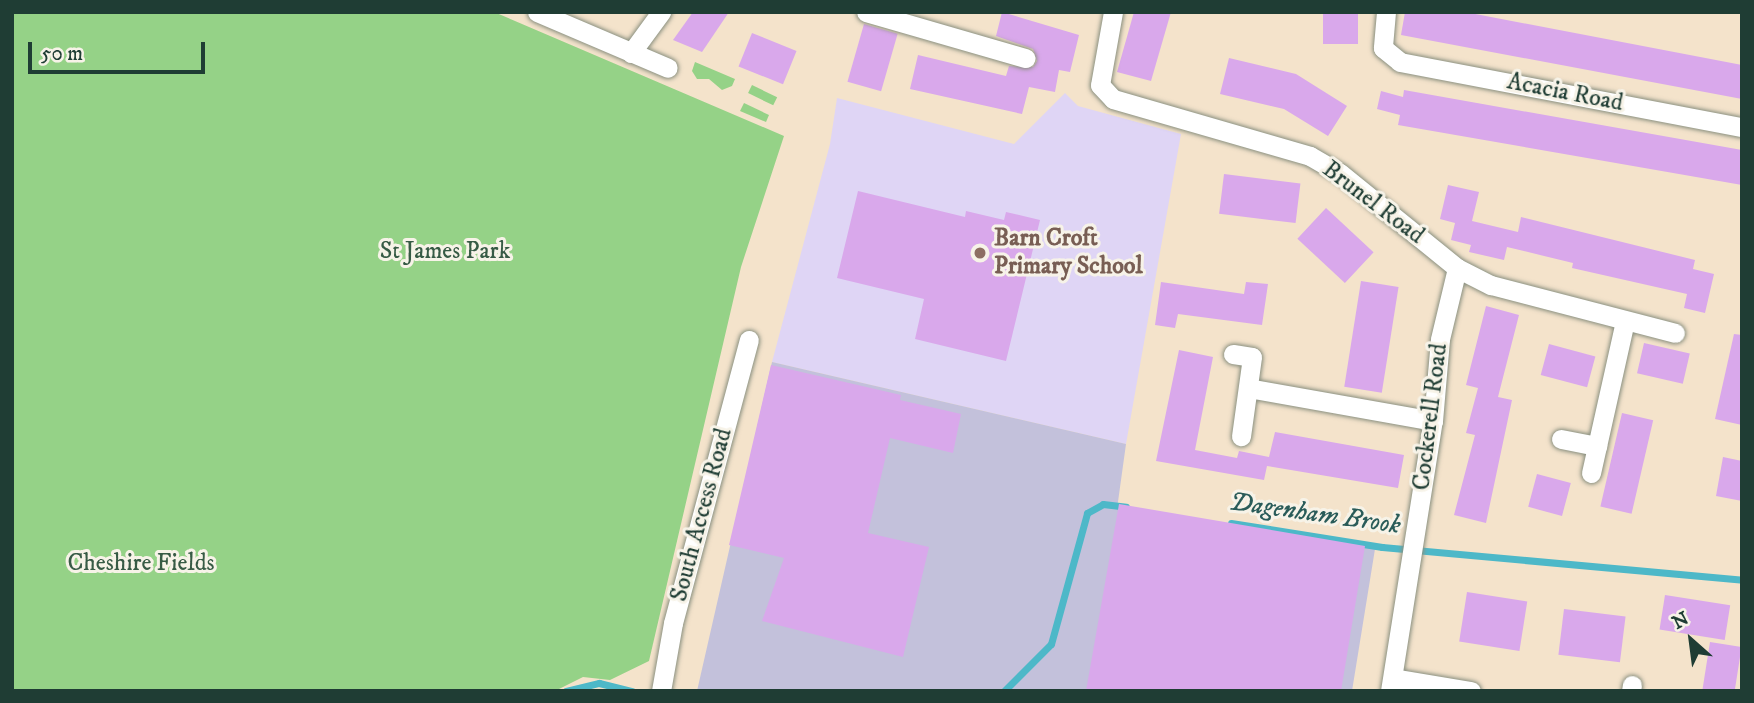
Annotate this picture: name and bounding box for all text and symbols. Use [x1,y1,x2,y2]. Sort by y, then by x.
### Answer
scale bar [32,28,208,72]
text: 50 m [41,41,83,67]
street label: Acacia Road [1505,68,1625,118]
street label: Brunel Road [1316,155,1430,251]
place label: Barn Croft Primary School [994,225,1143,281]
park label: St James Park [380,238,510,266]
marker: Barn Croft Primary School [972,245,988,261]
street label: Cockerell Road [1408,342,1454,492]
street label: South Access Road [665,425,739,605]
water label: Dagenham Brook [1227,487,1403,541]
park label: Cheshire Fields [67,550,215,578]
north arrow [1656,605,1726,675]
text: N [1669,607,1693,635]

